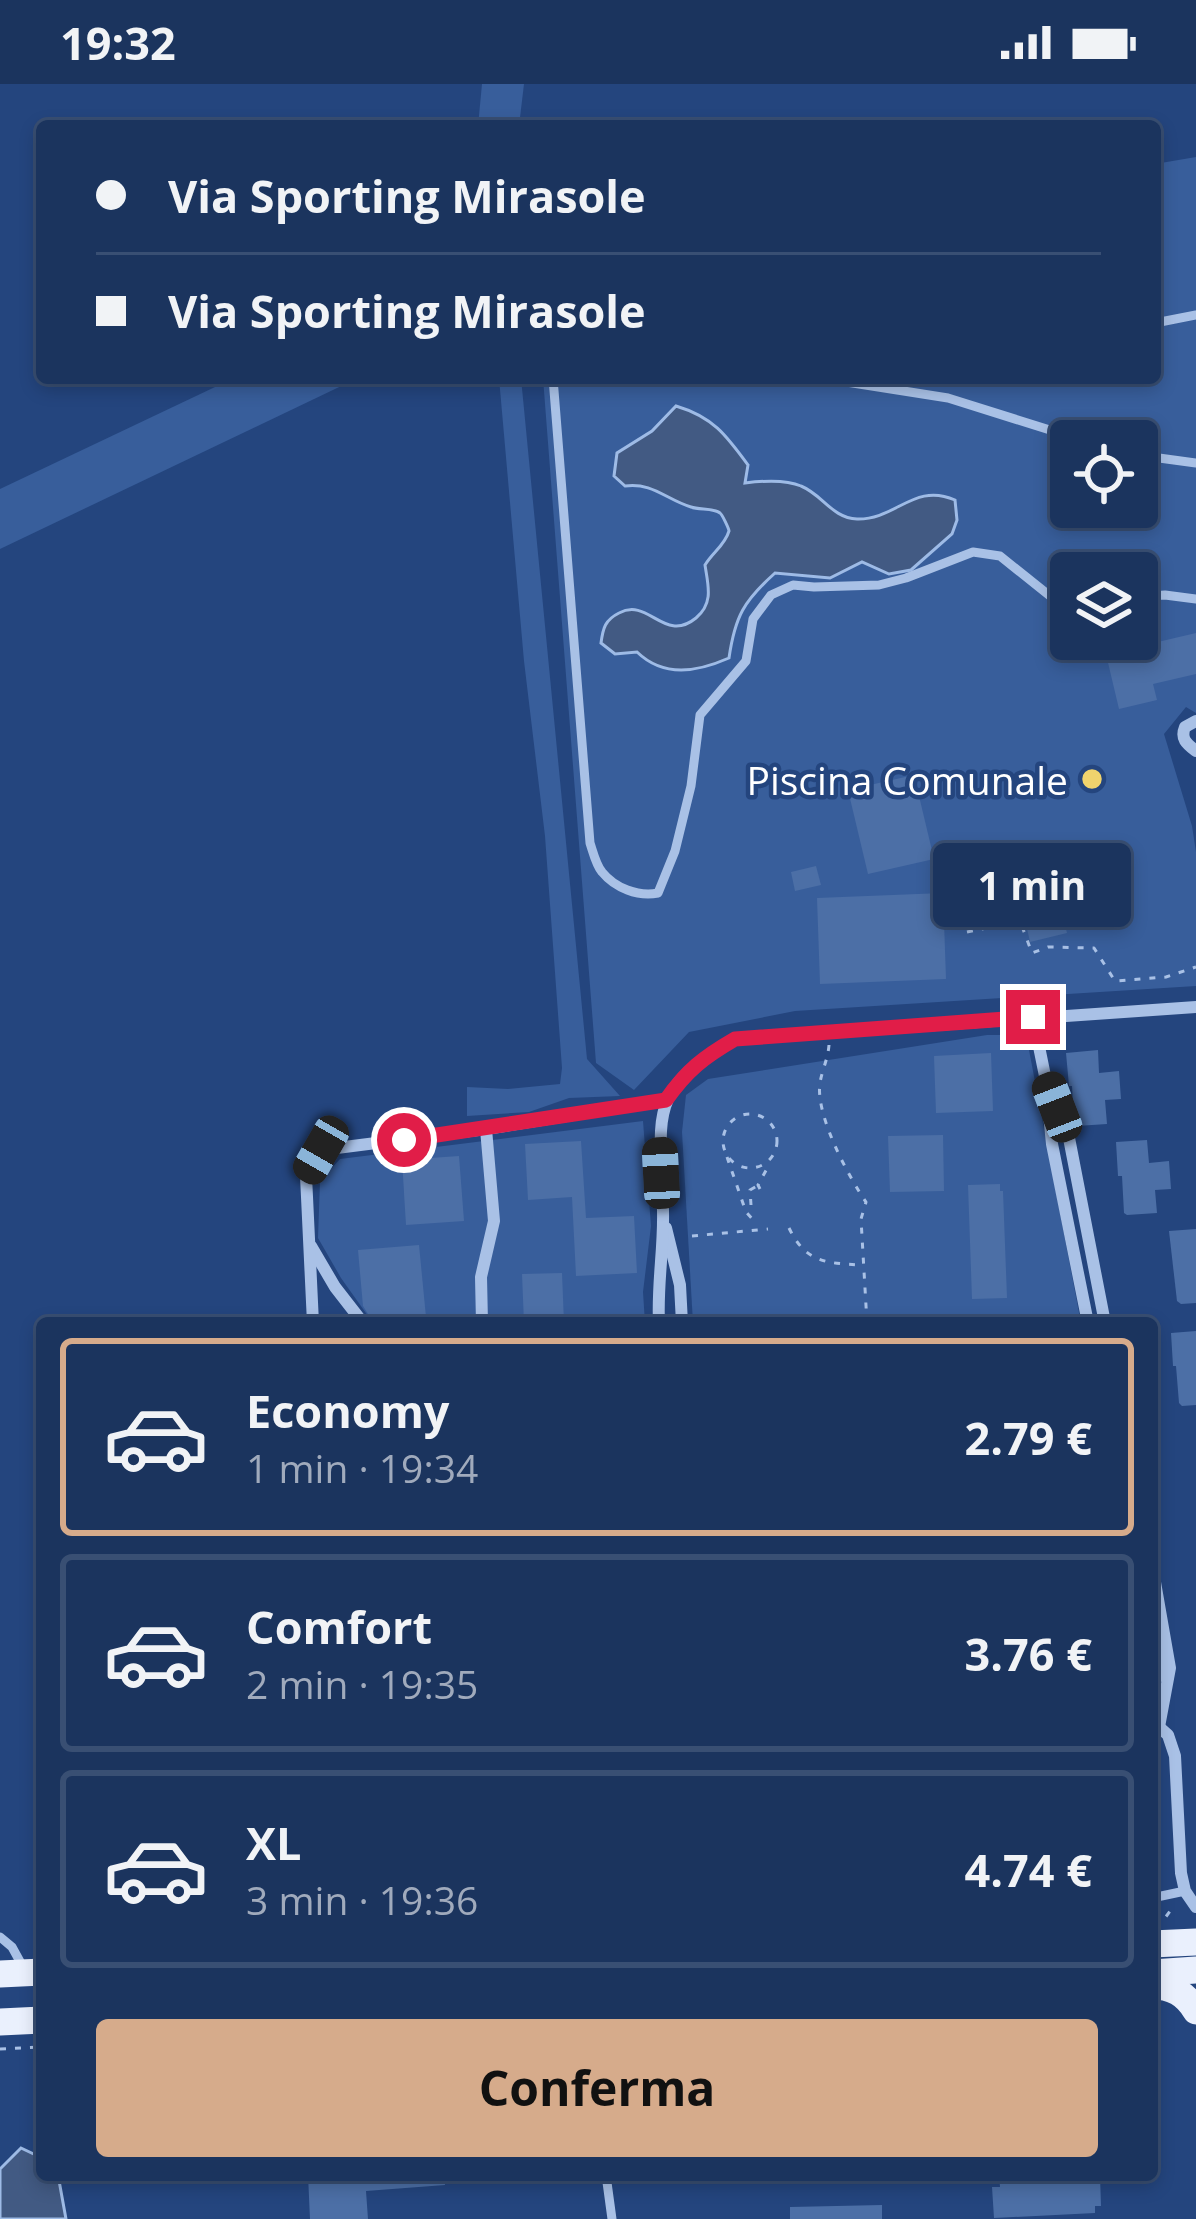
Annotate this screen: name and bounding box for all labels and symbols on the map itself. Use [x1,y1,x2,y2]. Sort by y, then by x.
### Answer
place label: Piscina Comunale [746,753,1068,806]
marker: Piscina Comunale [1079,766,1105,792]
callout: 1 min [934,843,1132,927]
route end [1006,990,1060,1044]
car [1027,1067,1087,1147]
car [287,1110,355,1190]
route start [377,1113,431,1167]
car [641,1136,681,1210]

